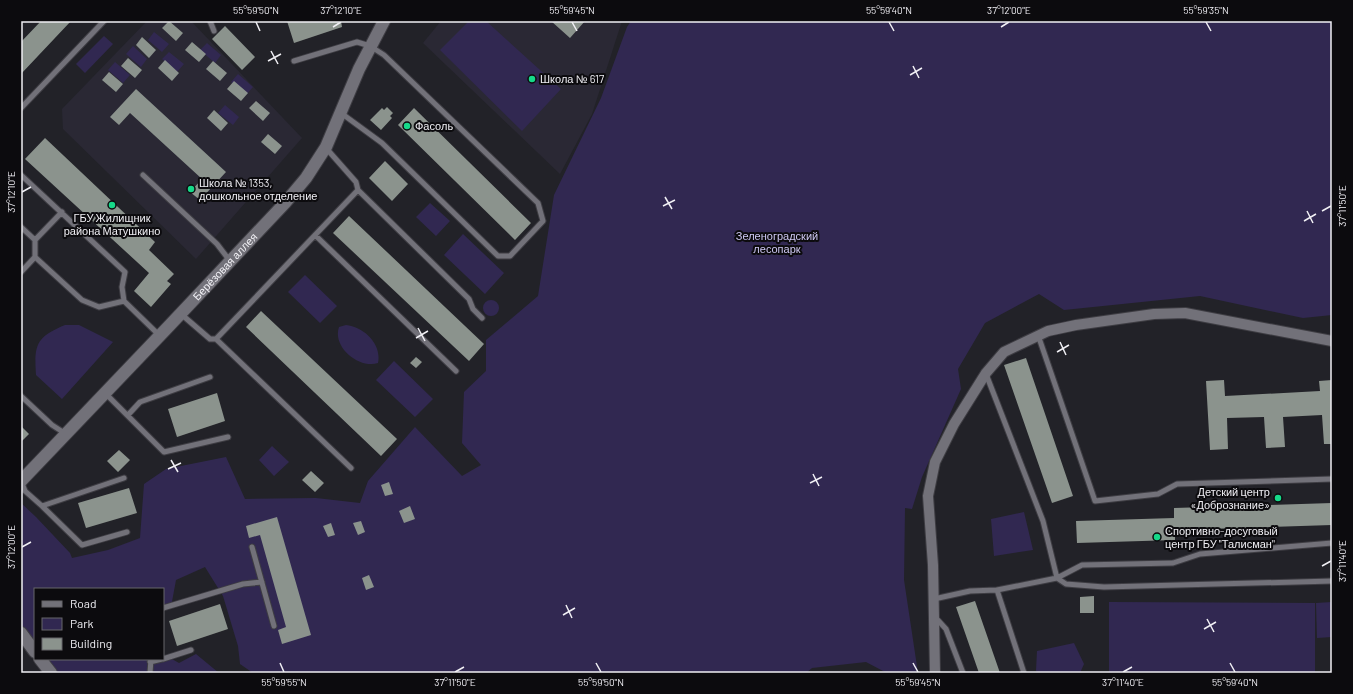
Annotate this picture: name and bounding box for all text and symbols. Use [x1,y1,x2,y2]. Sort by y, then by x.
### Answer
text: 55°59'50"N [233,4,279,16]
text: 37°12'10"E [320,4,362,16]
text: 55°59'45"N [549,4,595,16]
text: 55°59'40"N [866,4,912,16]
text: 37°12'00"E [987,4,1031,16]
text: 55°59'35"N [1183,4,1229,16]
place label: Школа № 617 [540,72,604,85]
marker: Школа № 617 [527,74,537,84]
place label: Фасоль [415,119,453,132]
marker: Фасоль [402,121,412,131]
text: 37°12'10"E [5,171,17,213]
place label: Школа № 1353, дошкольное отделение [199,176,317,202]
marker: Школа № 1353, дошкольное отделение [186,184,196,194]
text: 37°11'50"E [1336,185,1348,227]
marker: ГБУ Жилищник района Матушкино [107,200,117,210]
place label: ГБУ Жилищник района Матушкино [64,211,160,237]
park label: Зеленоградский лесопарк [736,229,818,255]
street label: Берёзовая аллея [190,230,260,303]
place label: Детский центр «Добрознание» [1190,485,1270,511]
marker: Детский центр «Добрознание» [1273,493,1283,503]
place label: Спортивно-досуговый центр ГБУ "Талисман" [1165,524,1278,550]
text: 37°12'00"E [5,525,17,569]
marker: Спортивно-досуговый центр ГБУ "Талисман" [1152,532,1162,542]
text: 37°11'40"E [1336,540,1348,582]
legend [34,588,164,660]
text: Road [70,596,97,610]
text: Park [70,616,94,630]
text: Building [70,636,112,650]
text: 55°59'55"N [261,676,307,688]
text: 37°11'50"E [434,676,476,688]
text: 55°59'50"N [578,676,624,688]
text: 55°59'45"N [895,676,941,688]
text: 37°11'40"E [1102,676,1144,688]
text: 55°59'40"N [1212,676,1258,688]

